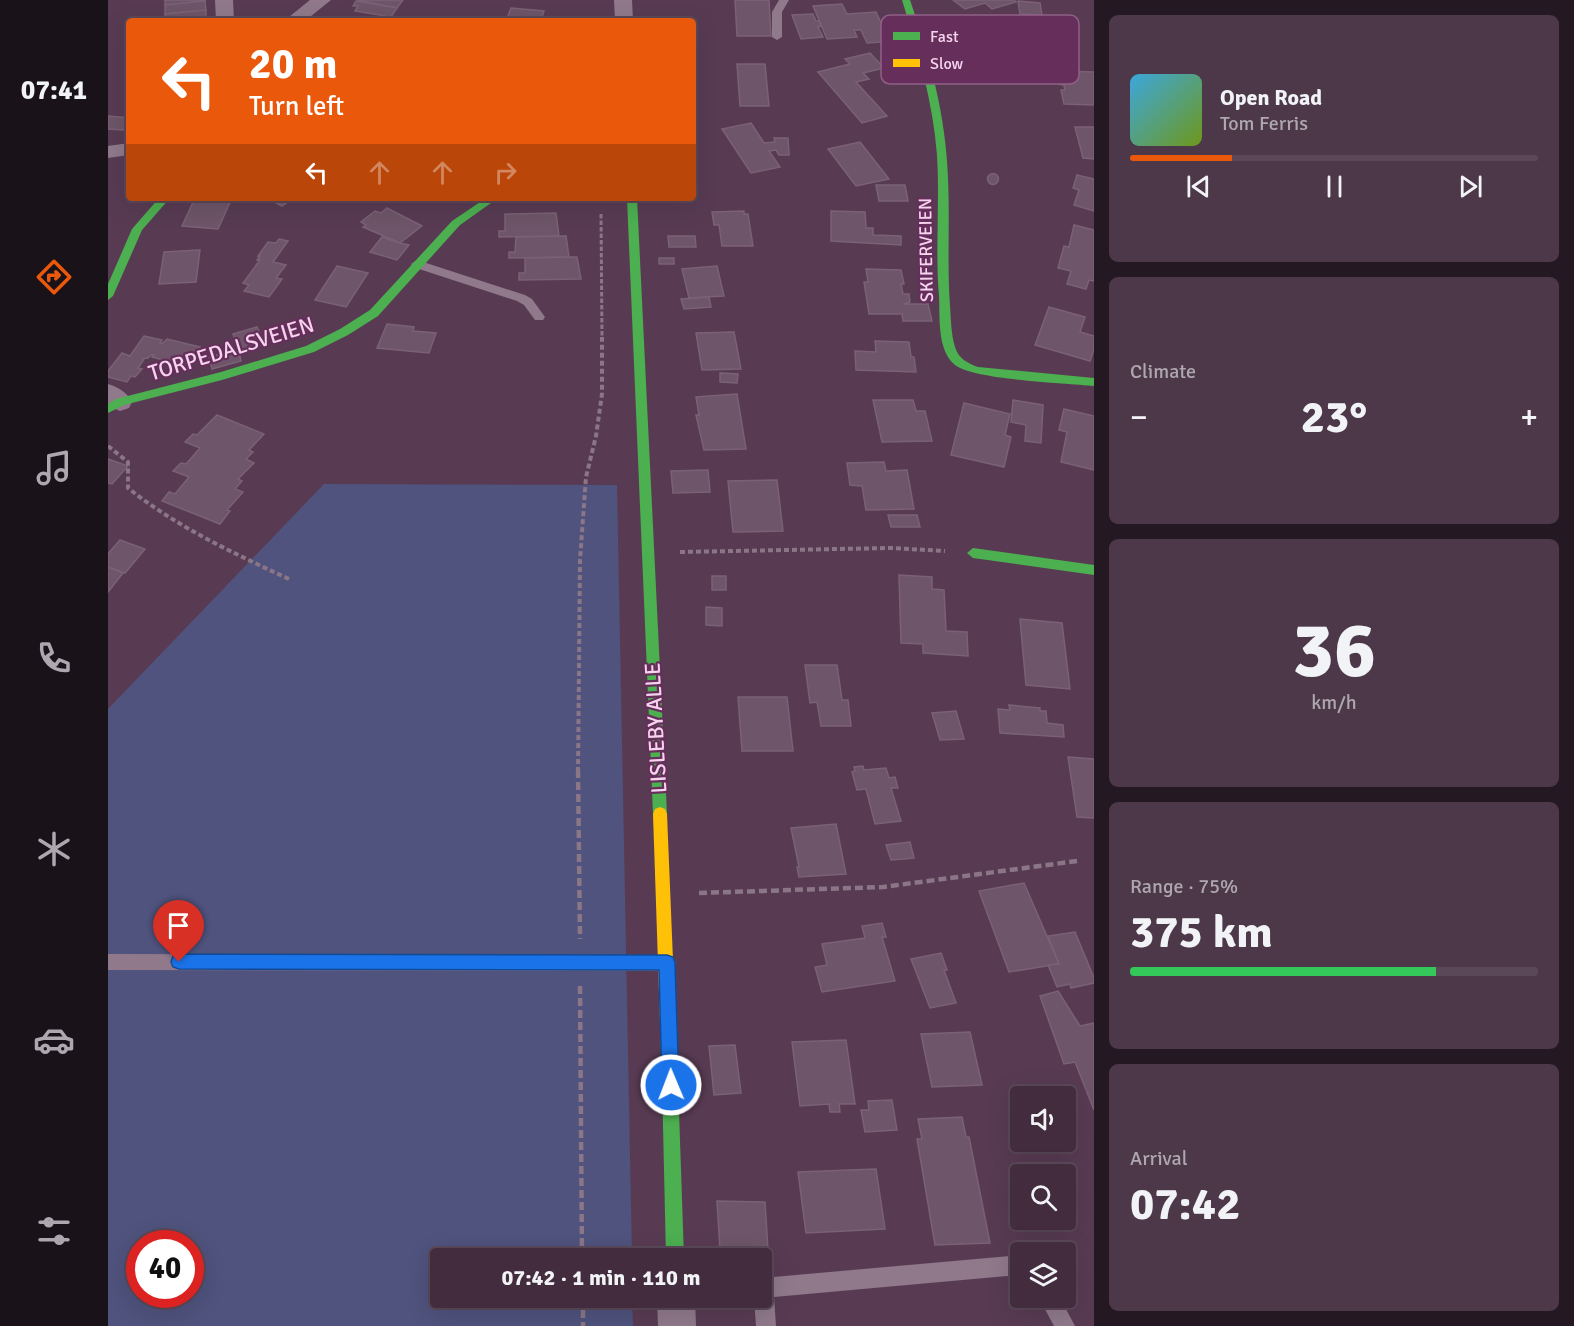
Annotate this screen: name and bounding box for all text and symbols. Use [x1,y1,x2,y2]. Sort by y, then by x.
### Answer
legend [881,15,1079,84]
text: Fast [930,27,959,47]
text: 20 m [249,39,338,90]
icon: left [150,42,228,120]
text: Slow [930,54,964,74]
text: 07:41 [21,74,87,107]
text: Open Road [1220,84,1322,111]
text: Turn left [249,90,344,123]
text: Tom Ferris [1220,111,1308,136]
icon: left [300,156,333,189]
icon: ahead [363,156,396,189]
icon: ahead [426,156,459,189]
icon: right [489,156,522,189]
icon: previous [1182,170,1215,203]
icon: pause [1318,170,1351,203]
icon: next [1454,170,1487,203]
street label: SKIFERVEIEN [914,198,938,302]
icon: directions [33,256,75,298]
street label: TORPEDALSVEIEN [145,310,317,387]
text: Climate [1130,359,1196,384]
text: 23° [1301,390,1367,445]
text: − [1130,397,1148,438]
text: + [1520,397,1538,438]
icon: music [33,447,75,489]
text: 36 [1292,603,1376,699]
icon: phone [33,637,75,679]
street label: LISLEBY ALLE [639,662,672,794]
text: km/h [1311,690,1357,715]
icon: climate [33,828,75,870]
text: Range · 75% [1130,874,1238,899]
pin [153,900,204,962]
text: 375 km [1130,905,1273,960]
icon: arrive [162,909,195,942]
icon: car [33,1019,75,1061]
position arrow [639,1053,703,1117]
map controls [1010,1086,1076,1308]
button: sound [1010,1086,1076,1152]
text: Arrival [1130,1146,1188,1171]
button: search [1010,1164,1076,1230]
text: 07:42 [1130,1177,1240,1232]
icon: filters [33,1210,75,1252]
speed limit sign: 40 [126,1230,204,1308]
button: layers [1010,1242,1076,1308]
text: 07:42 · 1 min · 110 m [501,1264,701,1291]

